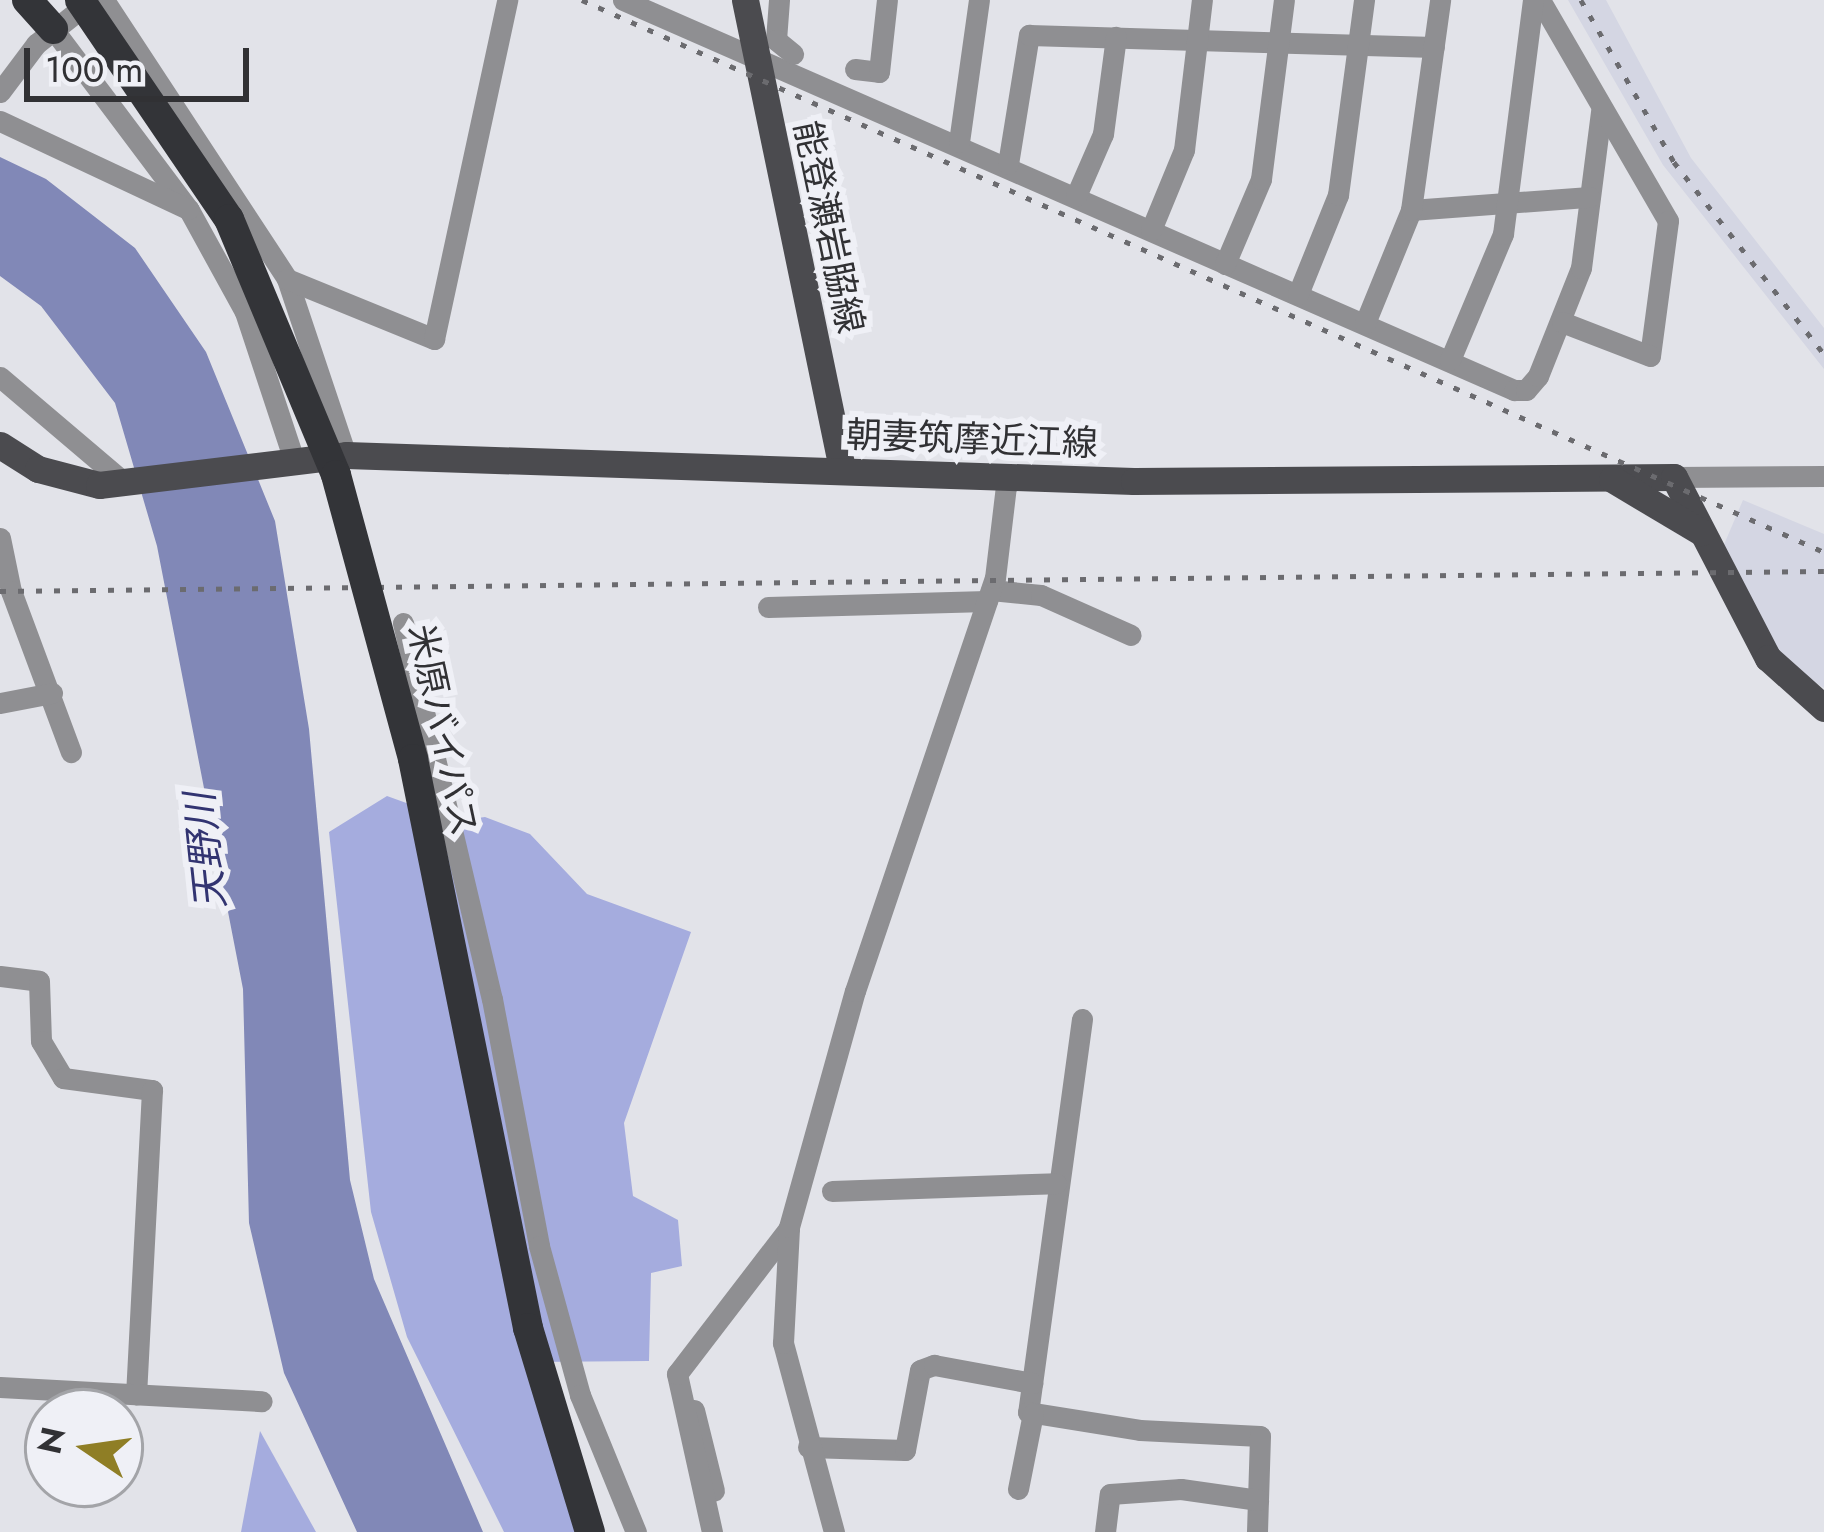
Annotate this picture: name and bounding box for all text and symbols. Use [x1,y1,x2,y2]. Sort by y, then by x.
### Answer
scale bar [30,24,255,98]
text: 100 m [45,43,143,95]
street label: 能登瀬岩脇線 [785,117,873,337]
street label: 朝妻筑摩近江線 [845,413,1099,465]
street label: 米原バイパス [399,620,487,840]
water label: 天野川 [177,790,235,912]
north arrow [24,1388,144,1508]
text: N [26,1422,77,1459]

